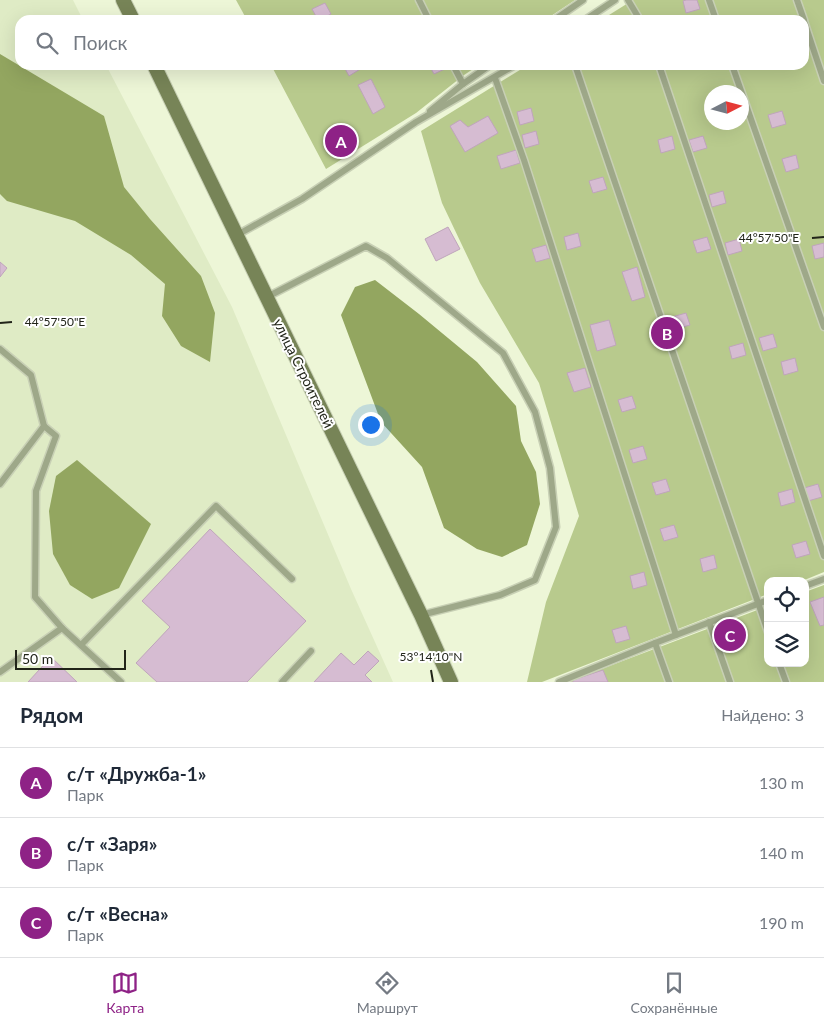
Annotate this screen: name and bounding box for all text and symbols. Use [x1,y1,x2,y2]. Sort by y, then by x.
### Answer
search box [15,15,809,70]
icon: search [33,29,61,57]
text: Поиск [73,31,127,54]
north arrow [704,85,749,130]
pin: A [325,122,357,160]
text: 44°57'50"E [739,230,799,245]
text: 44°57'50"E [25,314,85,329]
pin: B [651,314,683,352]
street label: улица Строителей [270,316,338,430]
your location [358,412,384,438]
map controls [764,577,809,667]
button: locate [764,577,809,622]
pin: C [714,616,746,654]
button: layers [764,622,809,667]
scale bar [15,647,126,670]
text: 53°14'10"N [400,649,462,664]
text: 50 m [22,650,53,667]
text: Рядом [20,702,83,727]
text: Найдено: 3 [721,705,804,724]
text: с/т «Дружба-1» [67,762,206,785]
text: A [30,773,42,792]
text: 130 m [759,773,804,792]
text: Парк [67,785,104,804]
text: с/т «Заря» [67,832,157,855]
text: B [31,843,41,862]
text: 140 m [759,843,804,862]
text: Парк [67,855,104,874]
text: с/т «Весна» [67,902,169,925]
text: C [31,913,41,932]
text: 190 m [759,913,804,932]
text: Парк [67,925,104,944]
tab: Карта [106,969,144,1016]
tab: Маршрут [357,969,418,1016]
tab: Сохранённые [631,969,718,1016]

